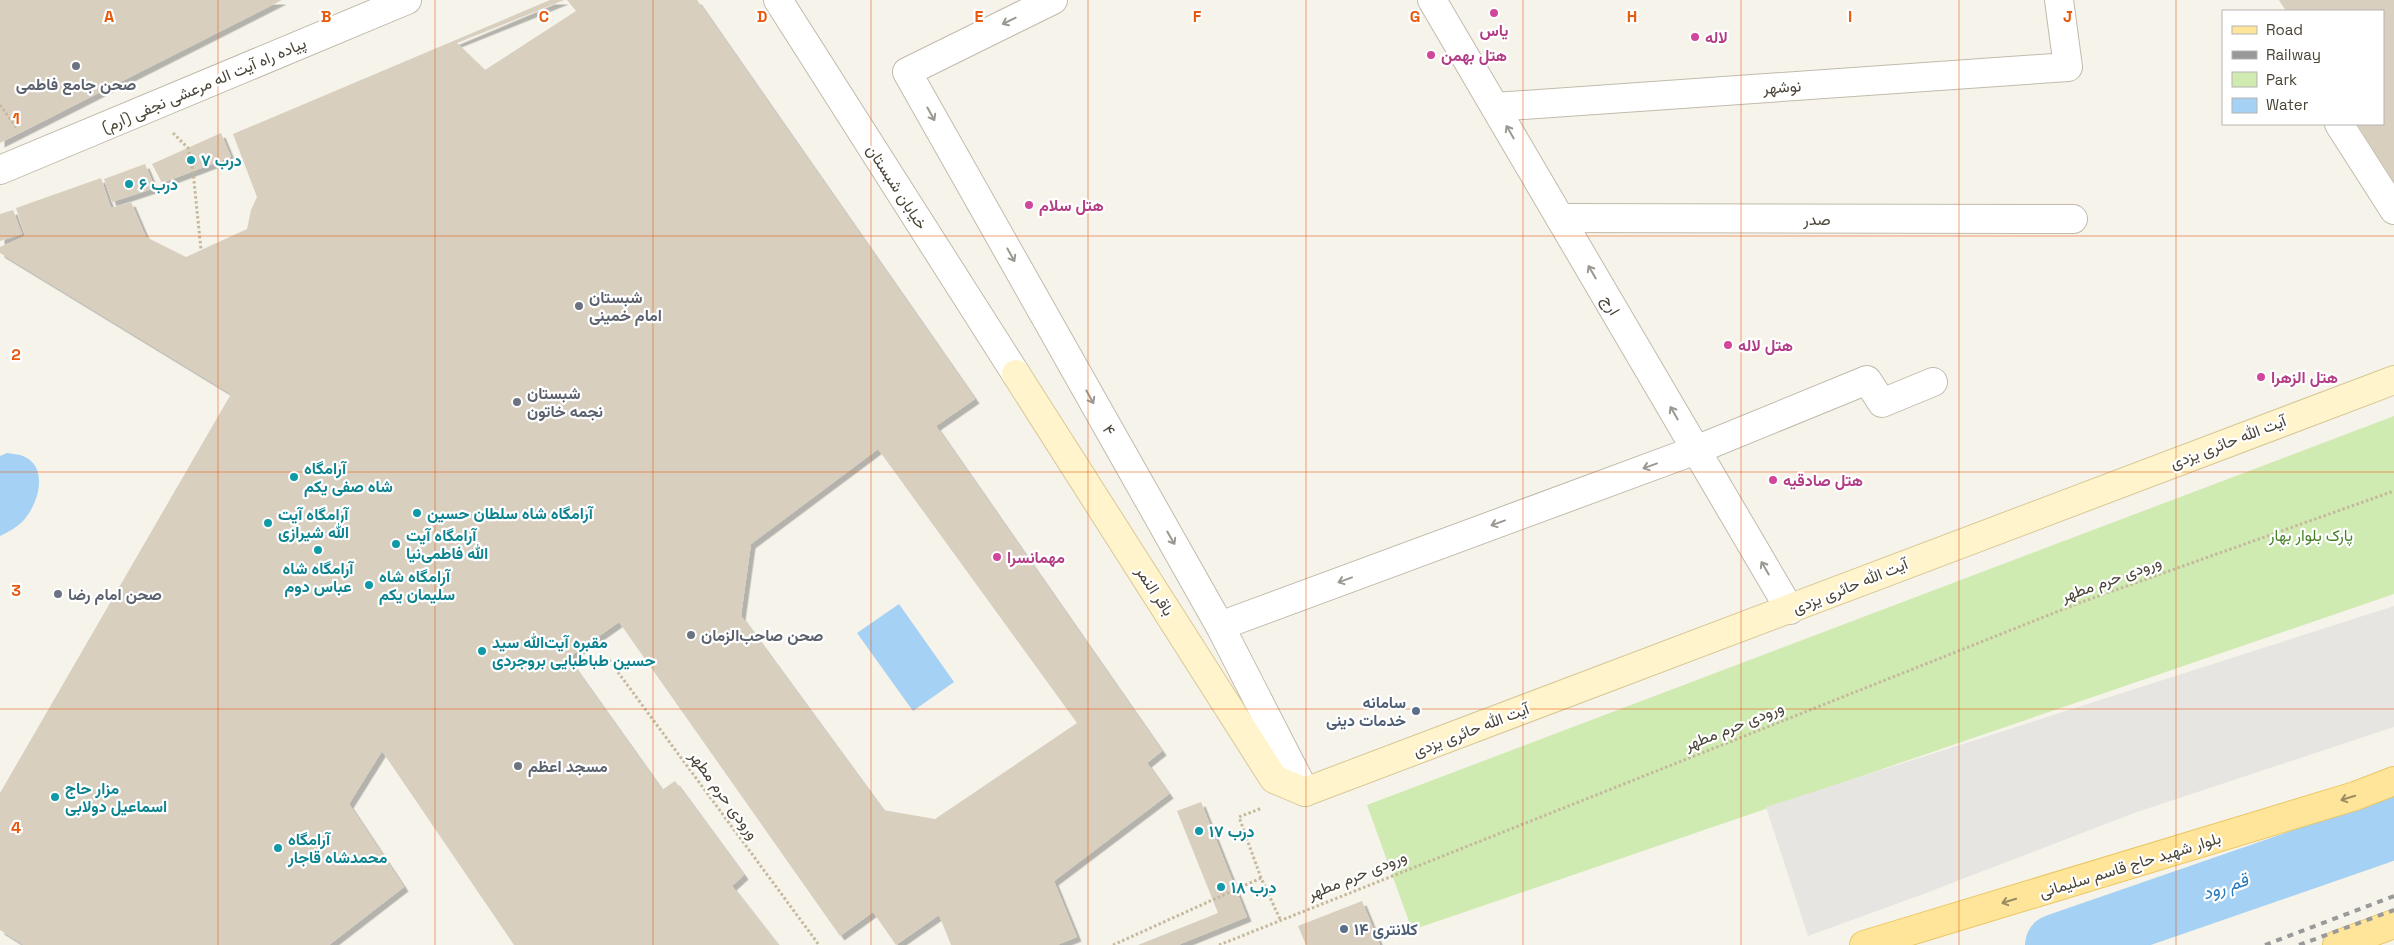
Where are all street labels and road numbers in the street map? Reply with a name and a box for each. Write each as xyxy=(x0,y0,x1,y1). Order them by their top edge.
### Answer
street label: پیاده راه آیت اله مرعشی نجفی (ارم) xyxy=(99,32,310,139)
street label: نوشهر xyxy=(1761,75,1802,99)
street label: خیابان شبستان xyxy=(862,140,932,234)
street label: صدر xyxy=(1802,209,1831,230)
street label: ارج xyxy=(1596,291,1625,319)
street label: آیت الله‌ حائری‌ یزدی xyxy=(2167,410,2290,474)
street label: ۴ xyxy=(1098,421,1120,439)
street label: ورودی حرم مطهر xyxy=(2057,551,2164,607)
street label: آیت الله‌ حائری‌ یزدی xyxy=(1789,553,1912,619)
street label: باقر النمر xyxy=(1131,561,1179,620)
street label: ورودی حرم مطهر xyxy=(1680,697,1787,756)
street label: آیت الله‌ حائری‌ یزدی xyxy=(1410,698,1533,762)
street label: ورودی حرم مطهر xyxy=(684,745,763,844)
street label: بلوار شهید حاج قاسم سلیمانی xyxy=(2036,827,2224,904)
street label: ورودی حرم مطهر xyxy=(1303,846,1410,905)

